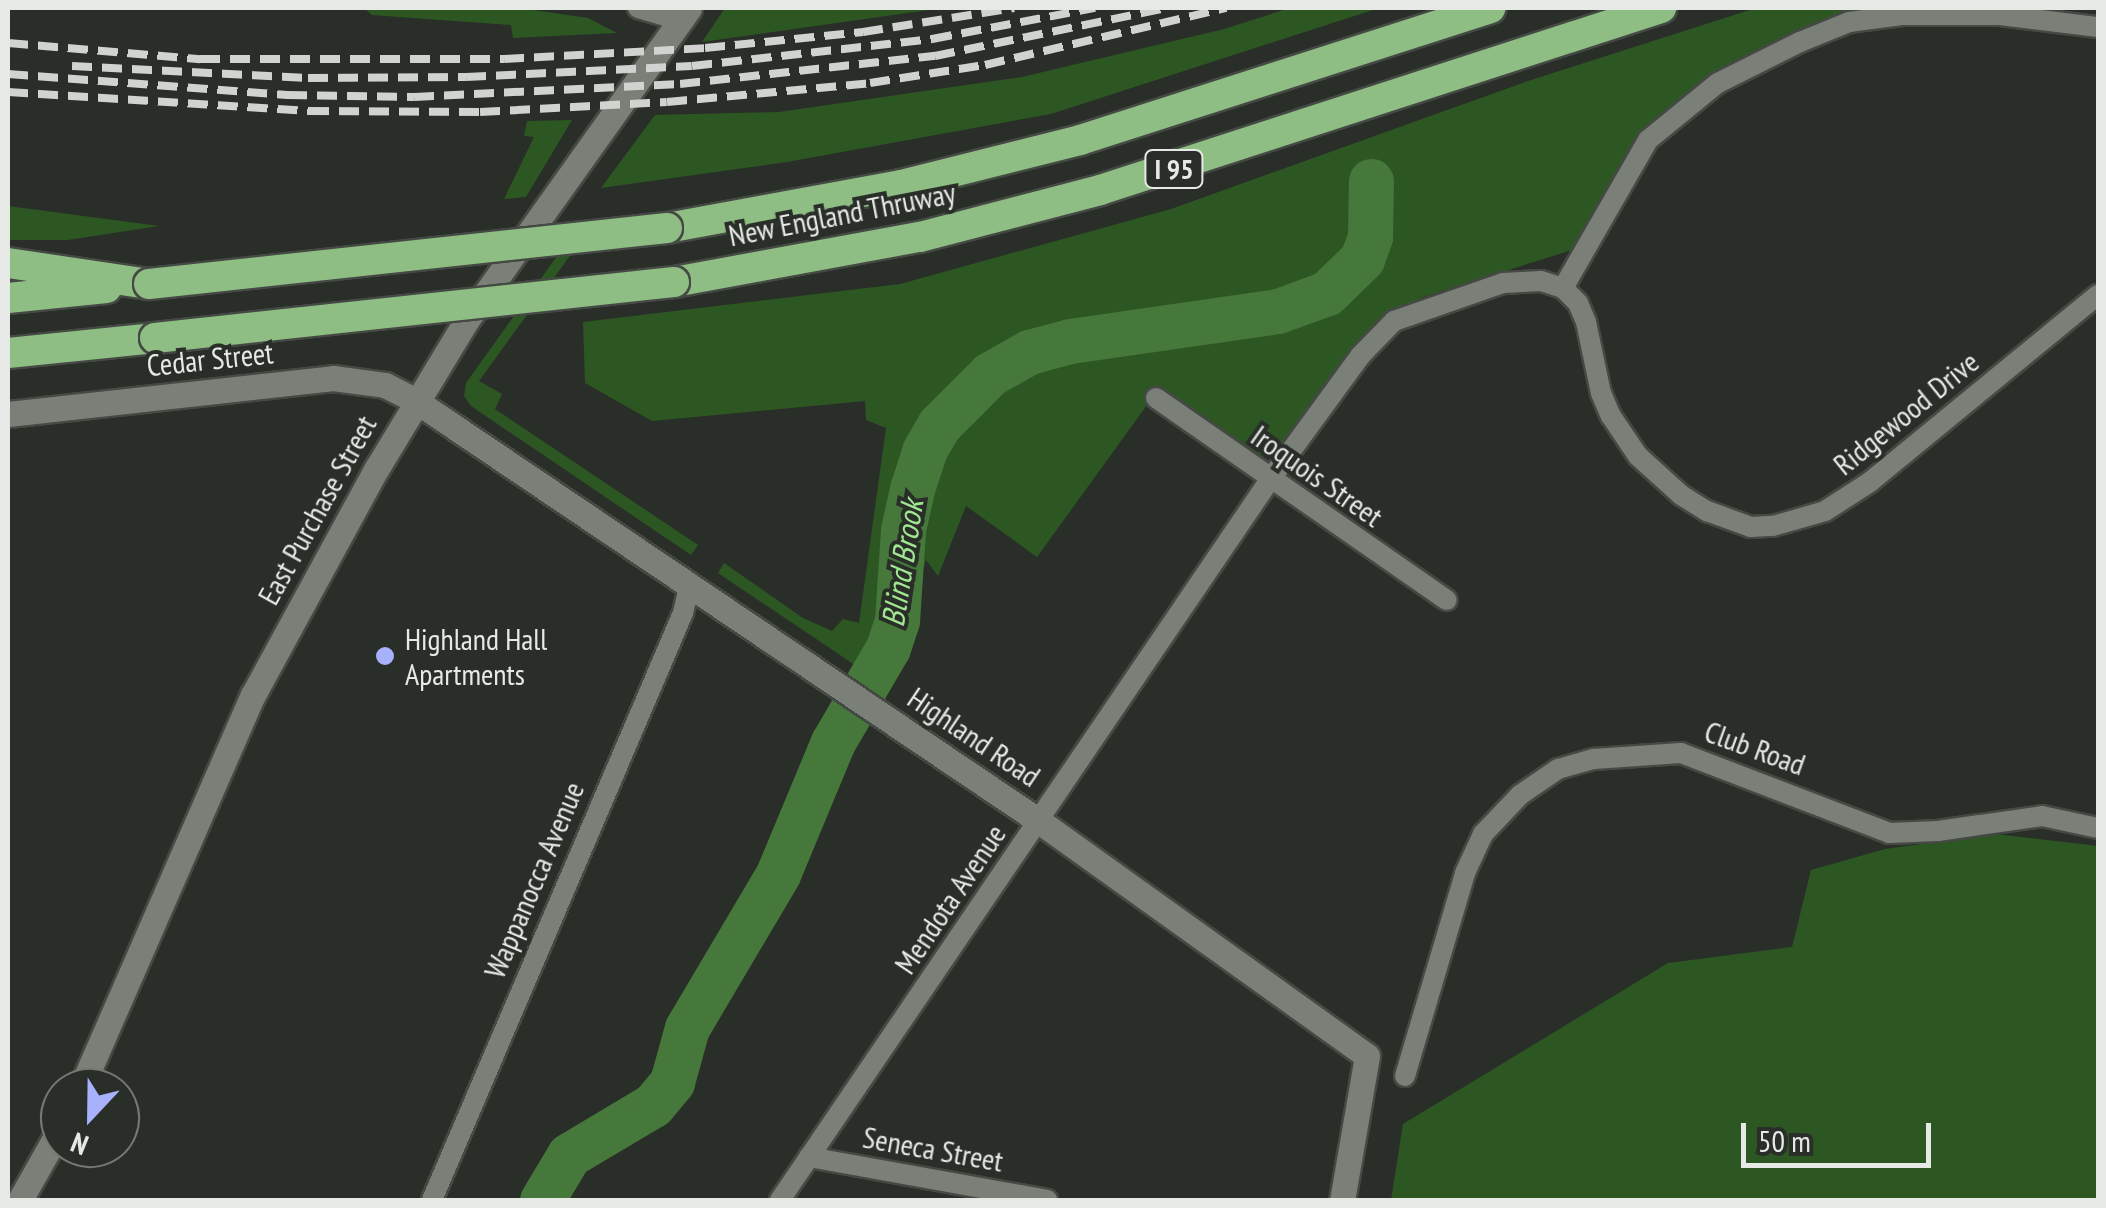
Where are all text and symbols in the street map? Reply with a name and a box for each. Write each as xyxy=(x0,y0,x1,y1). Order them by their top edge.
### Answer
road number: I 95 xyxy=(1144,146,1204,192)
street label: New England Thruway xyxy=(725,174,959,254)
street label: Cedar Street xyxy=(145,334,275,384)
street label: Ridgewood Drive xyxy=(1826,344,1986,482)
street label: East Purchase Street xyxy=(250,409,384,611)
street label: Iroquois Street xyxy=(1244,418,1390,534)
water label: Blind Brook xyxy=(873,497,931,629)
place label: Highland Hall Apartments xyxy=(405,621,547,692)
marker: Highland Hall Apartments xyxy=(374,645,396,667)
street label: Highland Road xyxy=(901,680,1047,794)
street label: Club Road xyxy=(1700,713,1810,783)
street label: Wappanocca Avenue xyxy=(476,776,592,984)
street label: Mendota Avenue xyxy=(887,817,1013,981)
north arrow xyxy=(40,1068,140,1168)
scale bar xyxy=(1746,1103,1936,1165)
street label: Seneca Street xyxy=(860,1119,1006,1179)
text: 50 m xyxy=(1758,1121,1811,1160)
text: N xyxy=(65,1124,93,1164)

